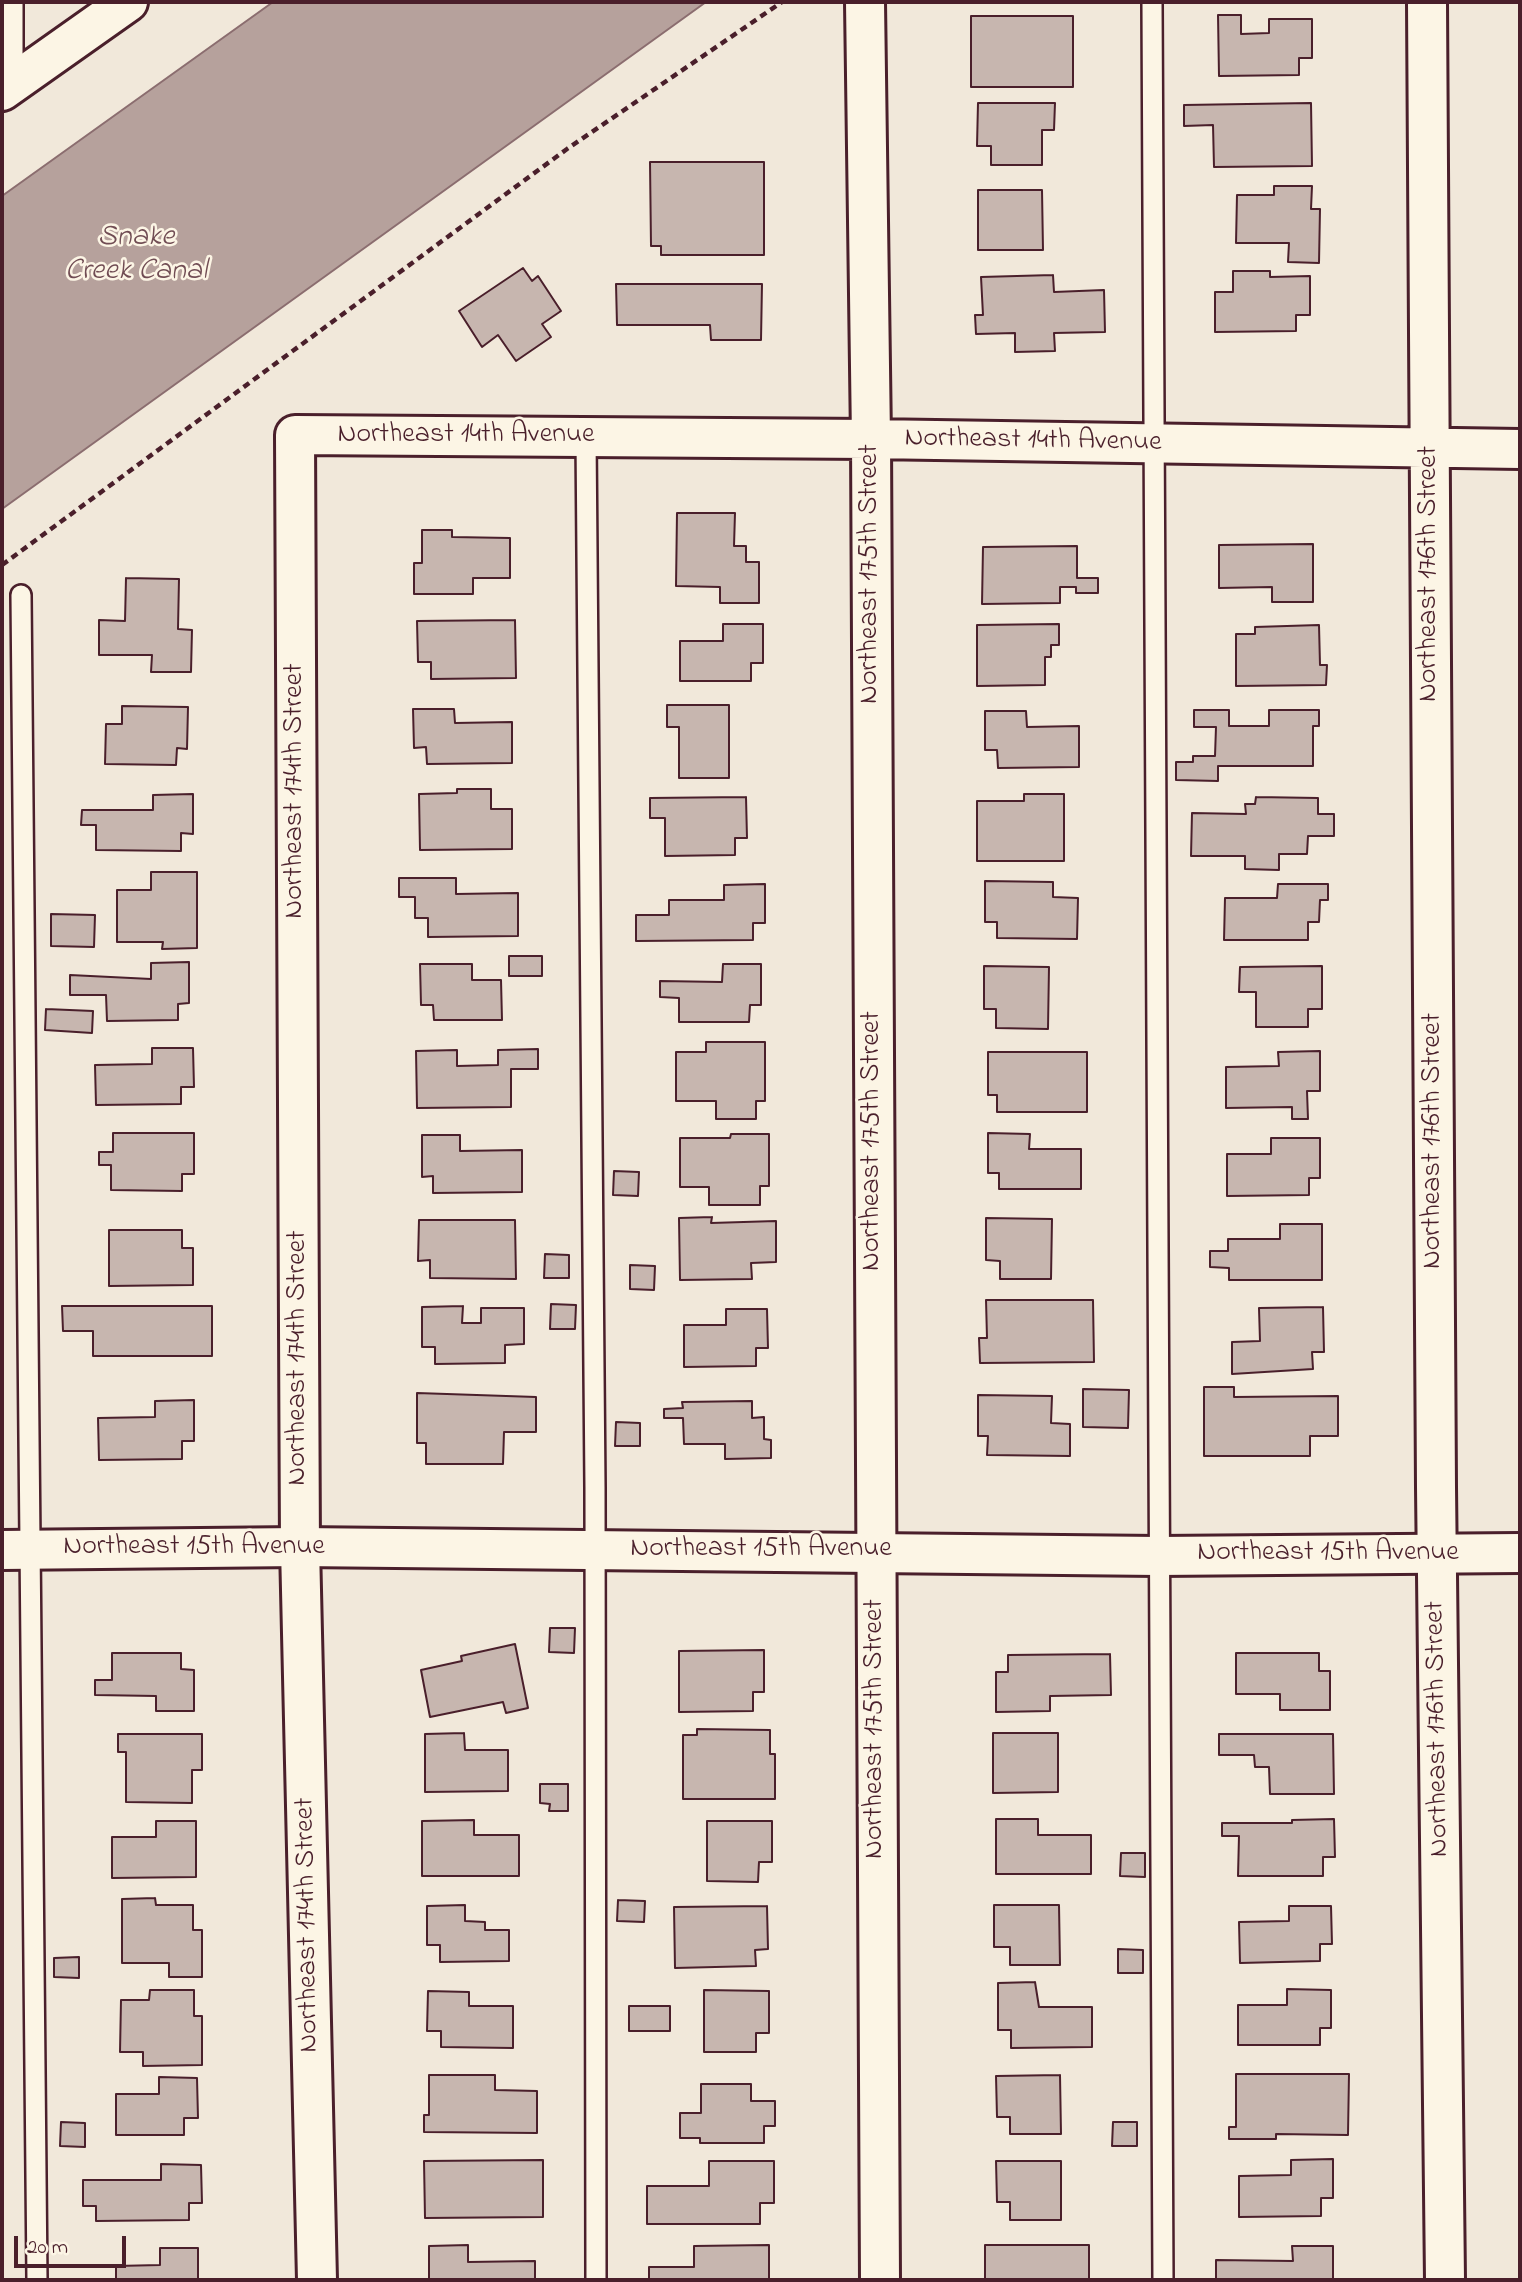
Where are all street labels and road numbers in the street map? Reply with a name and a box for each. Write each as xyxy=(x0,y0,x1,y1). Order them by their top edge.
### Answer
street label: Northeast 14th Avenue xyxy=(337,419,595,453)
street label: Northeast 14th Avenue xyxy=(904,423,1162,461)
street label: Northeast 175th Street xyxy=(854,444,888,704)
street label: Northeast 176th Street xyxy=(1413,446,1447,702)
street label: Northeast 174th Street xyxy=(279,663,313,919)
street label: Northeast 175th Street xyxy=(856,1011,890,1271)
street label: Northeast 176th Street xyxy=(1417,1013,1451,1269)
street label: Northeast 174th Street xyxy=(282,1230,316,1486)
street label: Northeast 15th Avenue xyxy=(63,1531,325,1565)
street label: Northeast 15th Avenue xyxy=(630,1533,892,1567)
street label: Northeast 15th Avenue xyxy=(1197,1537,1459,1571)
street label: Northeast 175th Street xyxy=(859,1599,893,1859)
street label: Northeast 176th Street xyxy=(1420,1601,1458,1857)
street label: Northeast 174th Street xyxy=(290,1797,328,2053)

